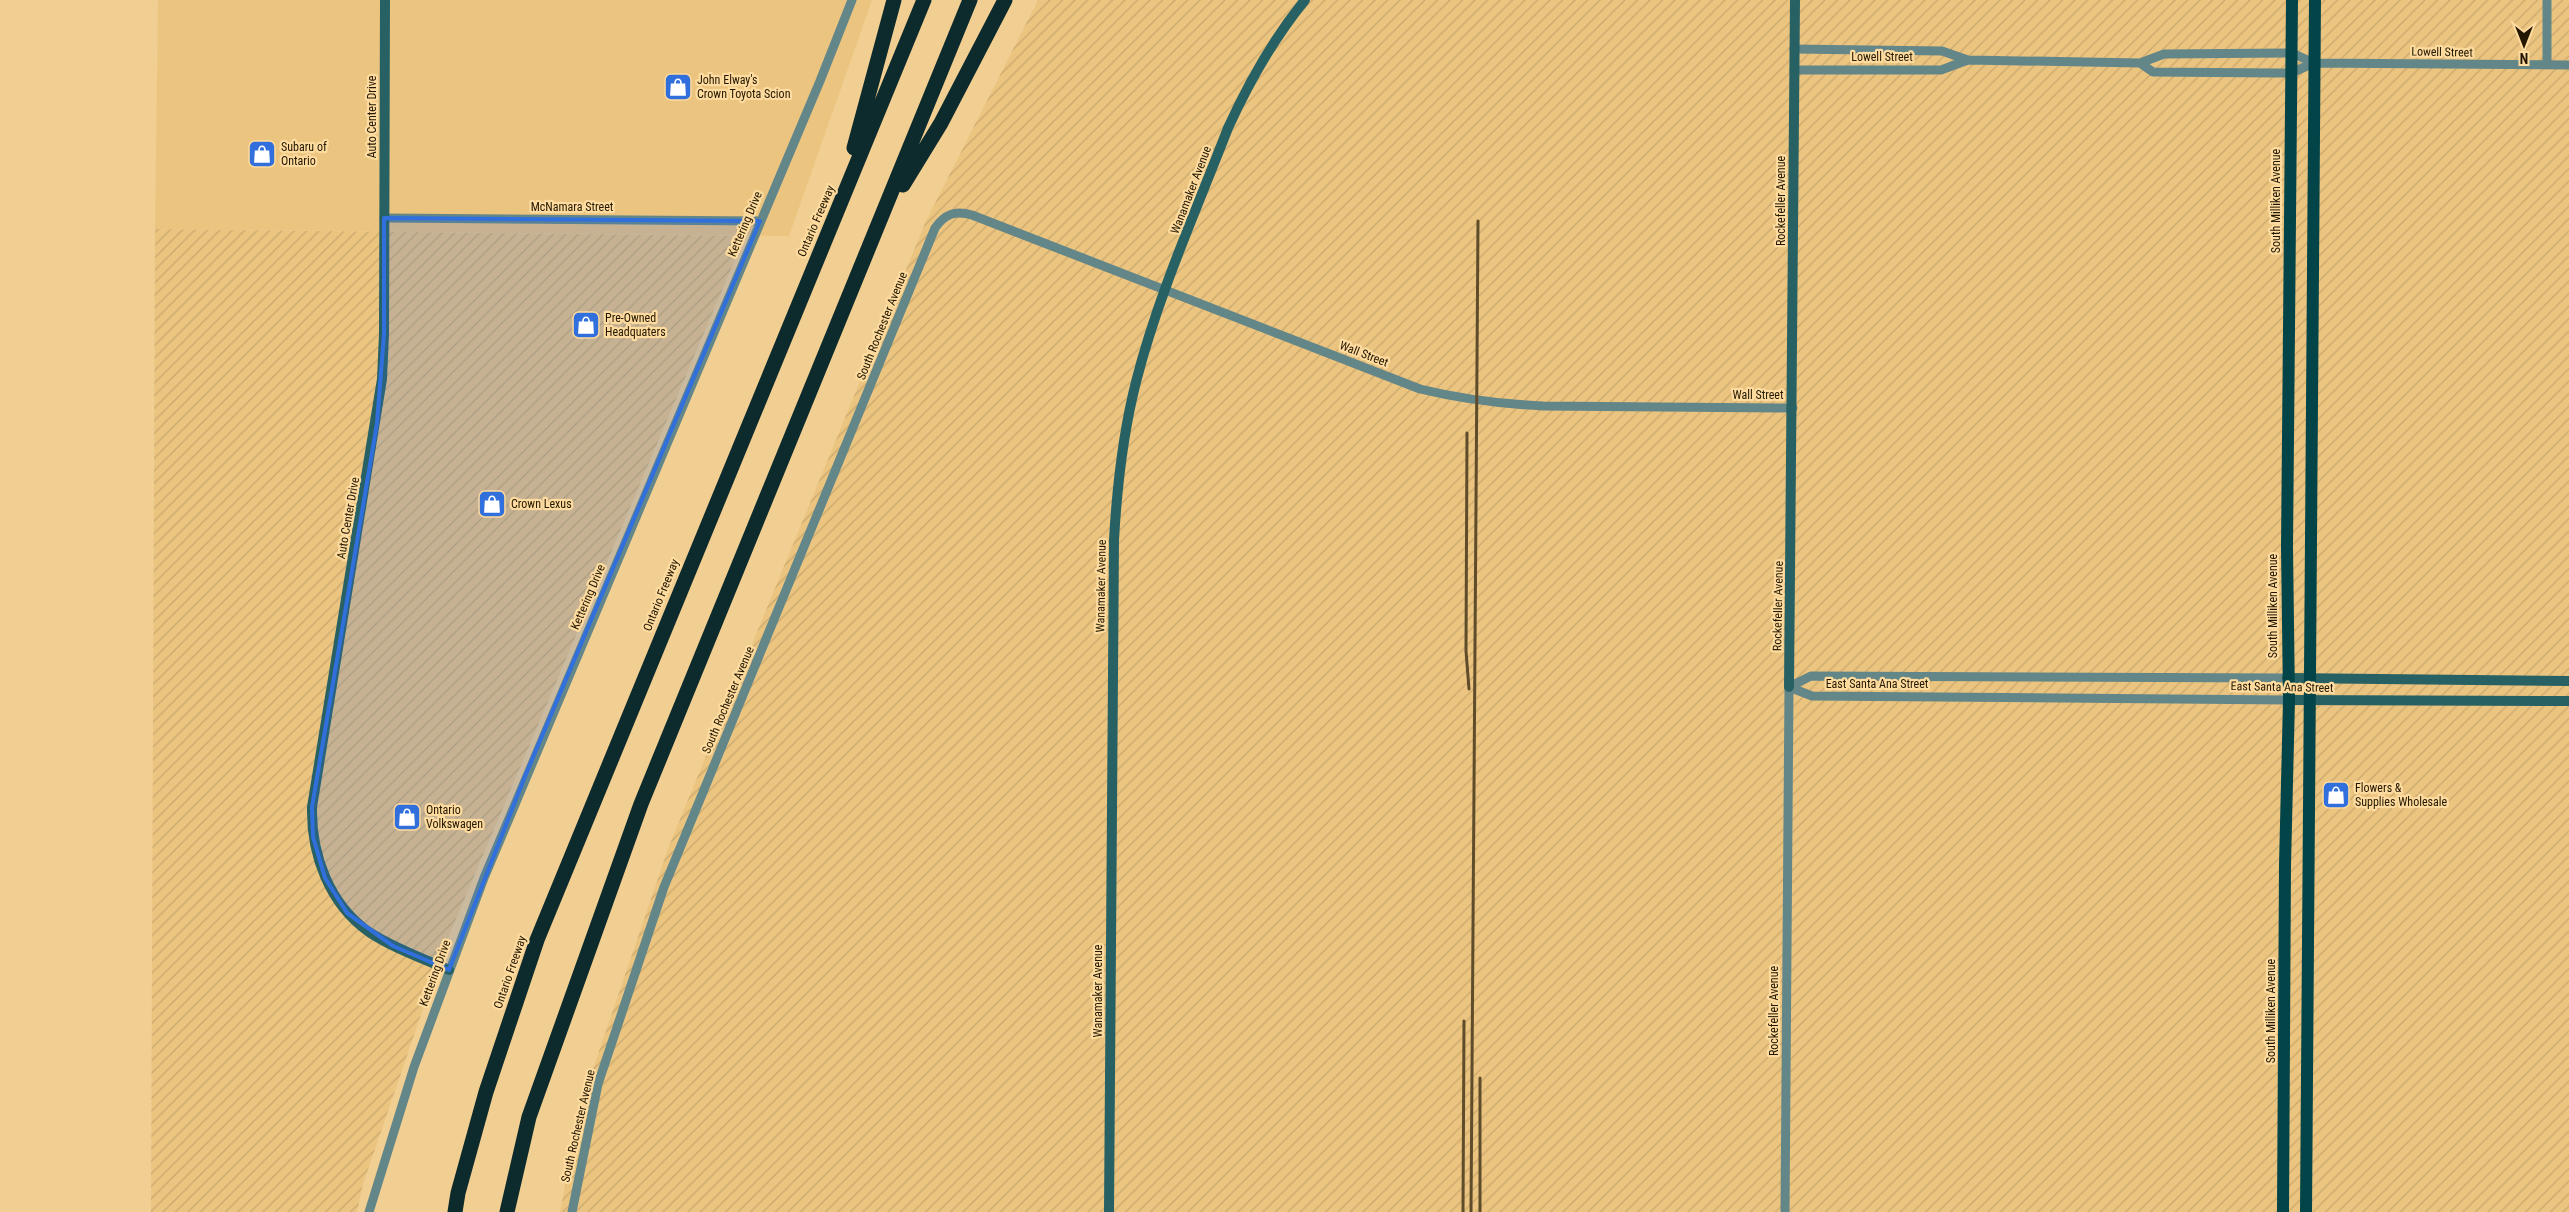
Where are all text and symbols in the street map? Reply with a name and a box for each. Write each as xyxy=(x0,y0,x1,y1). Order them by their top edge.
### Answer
north arrow xyxy=(2499,20,2549,70)
street label: Lowell Street xyxy=(2411,44,2473,60)
street label: Lowell Street xyxy=(1851,50,1913,64)
text: N xyxy=(2520,50,2528,66)
shop icon: John Elway's Crown Toyota Scion xyxy=(663,72,693,102)
place label: John Elway's Crown Toyota Scion xyxy=(697,73,791,101)
street label: Auto Center Drive xyxy=(365,75,379,158)
shop icon: Subaru of Ontario xyxy=(247,139,277,169)
place label: Subaru of Ontario xyxy=(281,140,327,168)
street label: Wanamaker Avenue xyxy=(1168,144,1214,236)
street label: South Milliken Avenue xyxy=(2269,149,2283,253)
street label: Rockefeller Avenue xyxy=(1774,156,1788,246)
street label: Ontario Freeway xyxy=(795,183,837,259)
street label: Kettering Drive xyxy=(725,189,765,259)
street label: McNamara Street xyxy=(531,200,614,214)
street label: South Rochester Avenue xyxy=(854,270,910,382)
shop icon: Pre-Owned Headquaters xyxy=(571,310,601,340)
place label: Pre-Owned Headquaters xyxy=(605,311,666,339)
street label: Wall Street xyxy=(1338,338,1391,370)
street label: Wall Street xyxy=(1732,388,1784,402)
street label: Auto Center Drive xyxy=(334,476,362,560)
shop icon: Crown Lexus xyxy=(477,489,507,519)
place label: Crown Lexus xyxy=(511,497,572,511)
street label: Wanamaker Avenue xyxy=(1093,539,1109,633)
street label: South Milliken Avenue xyxy=(2266,554,2280,658)
street label: Ontario Freeway xyxy=(640,557,682,633)
street label: Rockefeller Avenue xyxy=(1770,560,1786,651)
street label: Kettering Drive xyxy=(568,562,608,632)
street label: South Rochester Avenue xyxy=(699,644,757,756)
street label: East Santa Ana Street xyxy=(1826,677,1929,691)
street label: East Santa Ana Street xyxy=(2231,679,2334,695)
shop icon: Flowers & Supplies Wholesale xyxy=(2321,780,2351,810)
place label: Flowers & Supplies Wholesale xyxy=(2355,781,2448,809)
shop icon: Ontario Volkswagen xyxy=(392,802,422,832)
place label: Ontario Volkswagen xyxy=(426,803,483,831)
street label: Ontario Freeway xyxy=(491,934,529,1010)
street label: Kettering Drive xyxy=(417,938,454,1008)
street label: Wanamaker Avenue xyxy=(1091,944,1105,1037)
street label: South Milliken Avenue xyxy=(2264,959,2278,1063)
street label: Rockefeller Avenue xyxy=(1767,966,1781,1056)
street label: South Rochester Avenue xyxy=(558,1068,598,1184)

